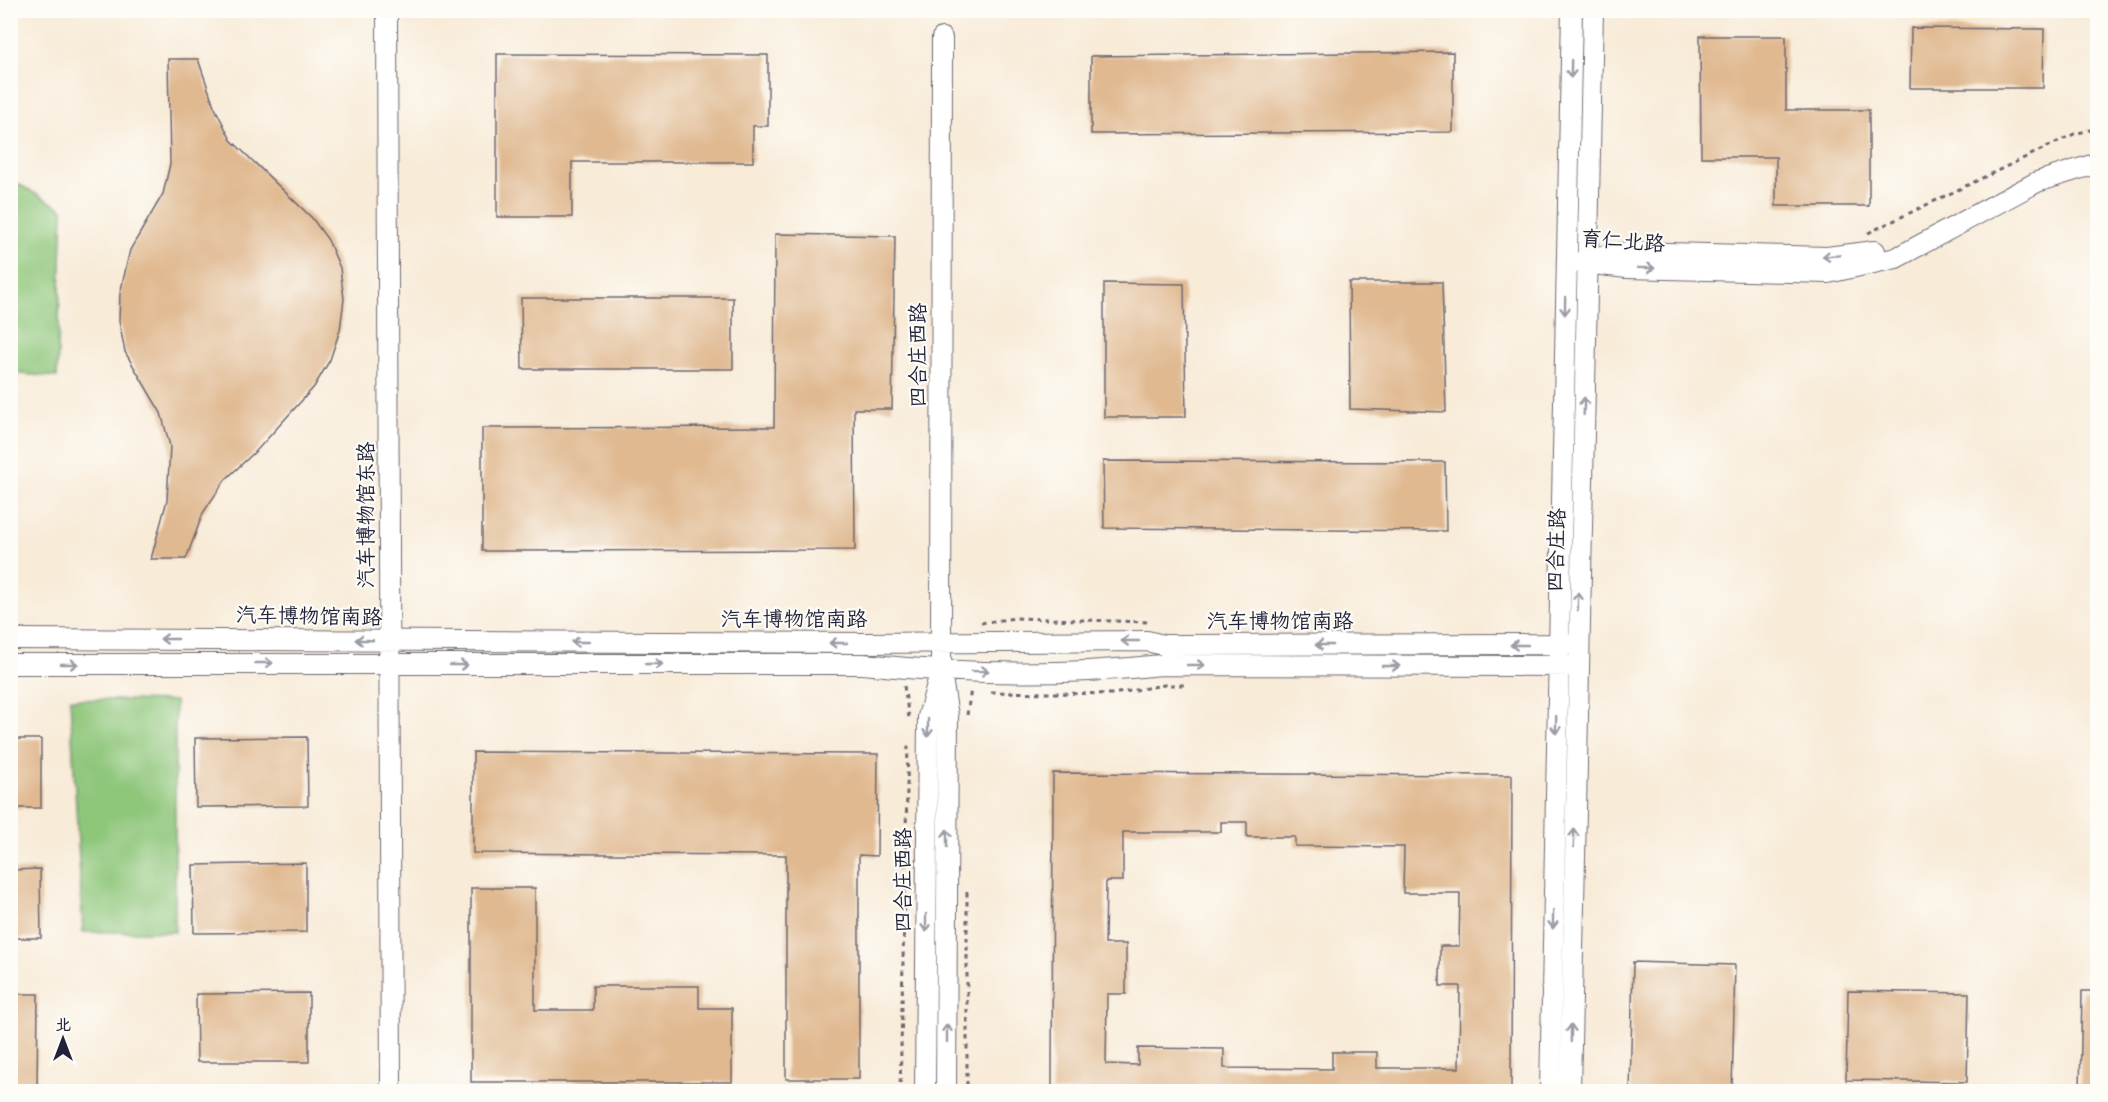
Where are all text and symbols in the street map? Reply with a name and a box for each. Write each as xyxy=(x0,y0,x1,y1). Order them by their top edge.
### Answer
one-way arrow xyxy=(1565,58,1577,78)
street label: 育仁北路 xyxy=(1580,226,1666,262)
one-way arrow xyxy=(1821,251,1841,262)
one-way arrow xyxy=(1635,262,1655,274)
one-way arrow xyxy=(1560,295,1571,315)
street label: 四合庄西路 xyxy=(906,303,936,408)
one-way arrow xyxy=(1578,397,1590,417)
street label: 汽车博物馆东路 xyxy=(354,442,384,589)
street label: 四合庄路 xyxy=(1543,508,1575,593)
one-way arrow xyxy=(1573,592,1584,612)
street label: 汽车博物馆南路 xyxy=(235,603,383,635)
street label: 汽车博物馆南路 xyxy=(721,607,868,637)
street label: 汽车博物馆南路 xyxy=(1207,609,1354,639)
one-way arrow xyxy=(159,633,179,645)
one-way arrow xyxy=(354,634,374,646)
one-way arrow xyxy=(1120,635,1140,647)
one-way arrow xyxy=(570,636,590,648)
one-way arrow xyxy=(828,637,848,649)
one-way arrow xyxy=(1314,639,1334,651)
one-way arrow xyxy=(1509,639,1529,651)
one-way arrow xyxy=(253,657,273,669)
one-way arrow xyxy=(58,658,78,670)
one-way arrow xyxy=(643,658,663,670)
one-way arrow xyxy=(448,659,468,671)
one-way arrow xyxy=(1185,659,1205,671)
one-way arrow xyxy=(1380,660,1400,672)
one-way arrow xyxy=(969,665,989,676)
one-way arrow xyxy=(1551,714,1562,734)
one-way arrow xyxy=(922,718,933,738)
street label: 四合庄西路 xyxy=(891,828,921,933)
one-way arrow xyxy=(941,829,953,849)
one-way arrow xyxy=(1568,829,1580,849)
one-way arrow xyxy=(1547,909,1559,929)
one-way arrow xyxy=(920,913,932,933)
north arrow xyxy=(33,1009,93,1069)
text: 北 xyxy=(55,1015,71,1038)
one-way arrow xyxy=(941,1024,953,1044)
one-way arrow xyxy=(1565,1024,1577,1044)

